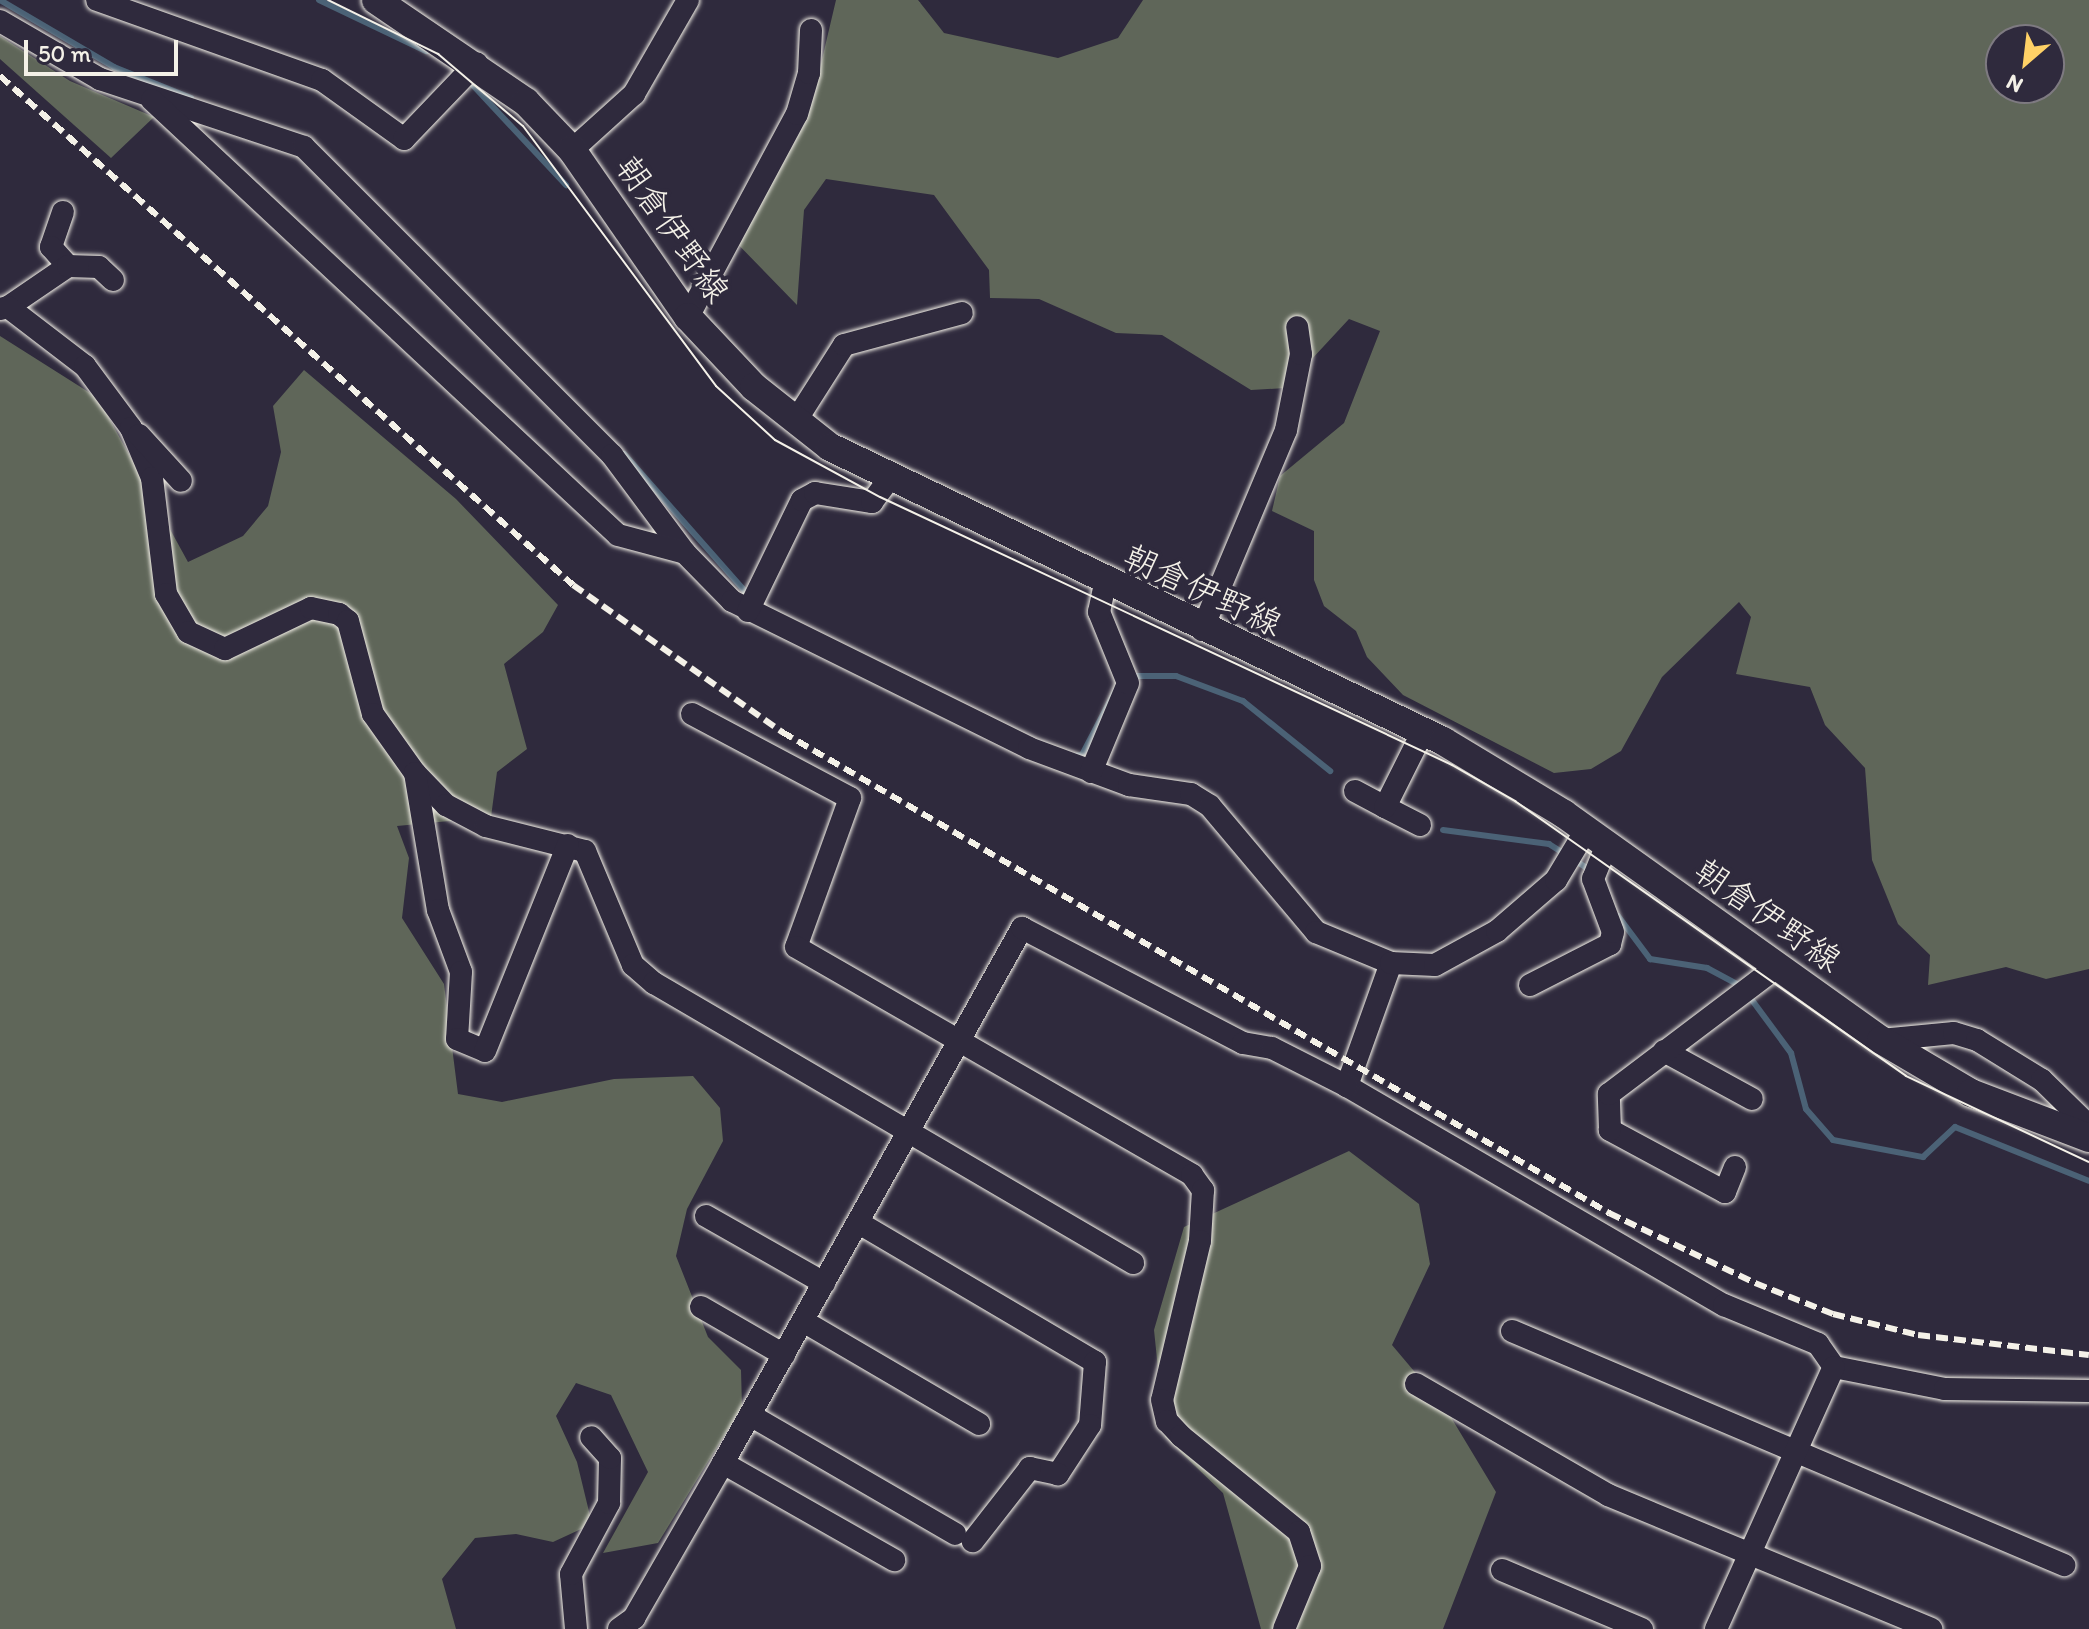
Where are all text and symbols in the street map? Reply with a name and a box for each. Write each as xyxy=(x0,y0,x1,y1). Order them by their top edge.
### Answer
scale bar xyxy=(28,24,182,74)
north arrow xyxy=(1985,24,2065,104)
text: 50 m xyxy=(38,39,91,68)
text: N xyxy=(2002,68,2027,99)
street label: 朝倉伊野線 xyxy=(608,148,738,310)
street label: 朝倉伊野線 xyxy=(1117,536,1289,644)
street label: 朝倉伊野線 xyxy=(1687,850,1849,980)

